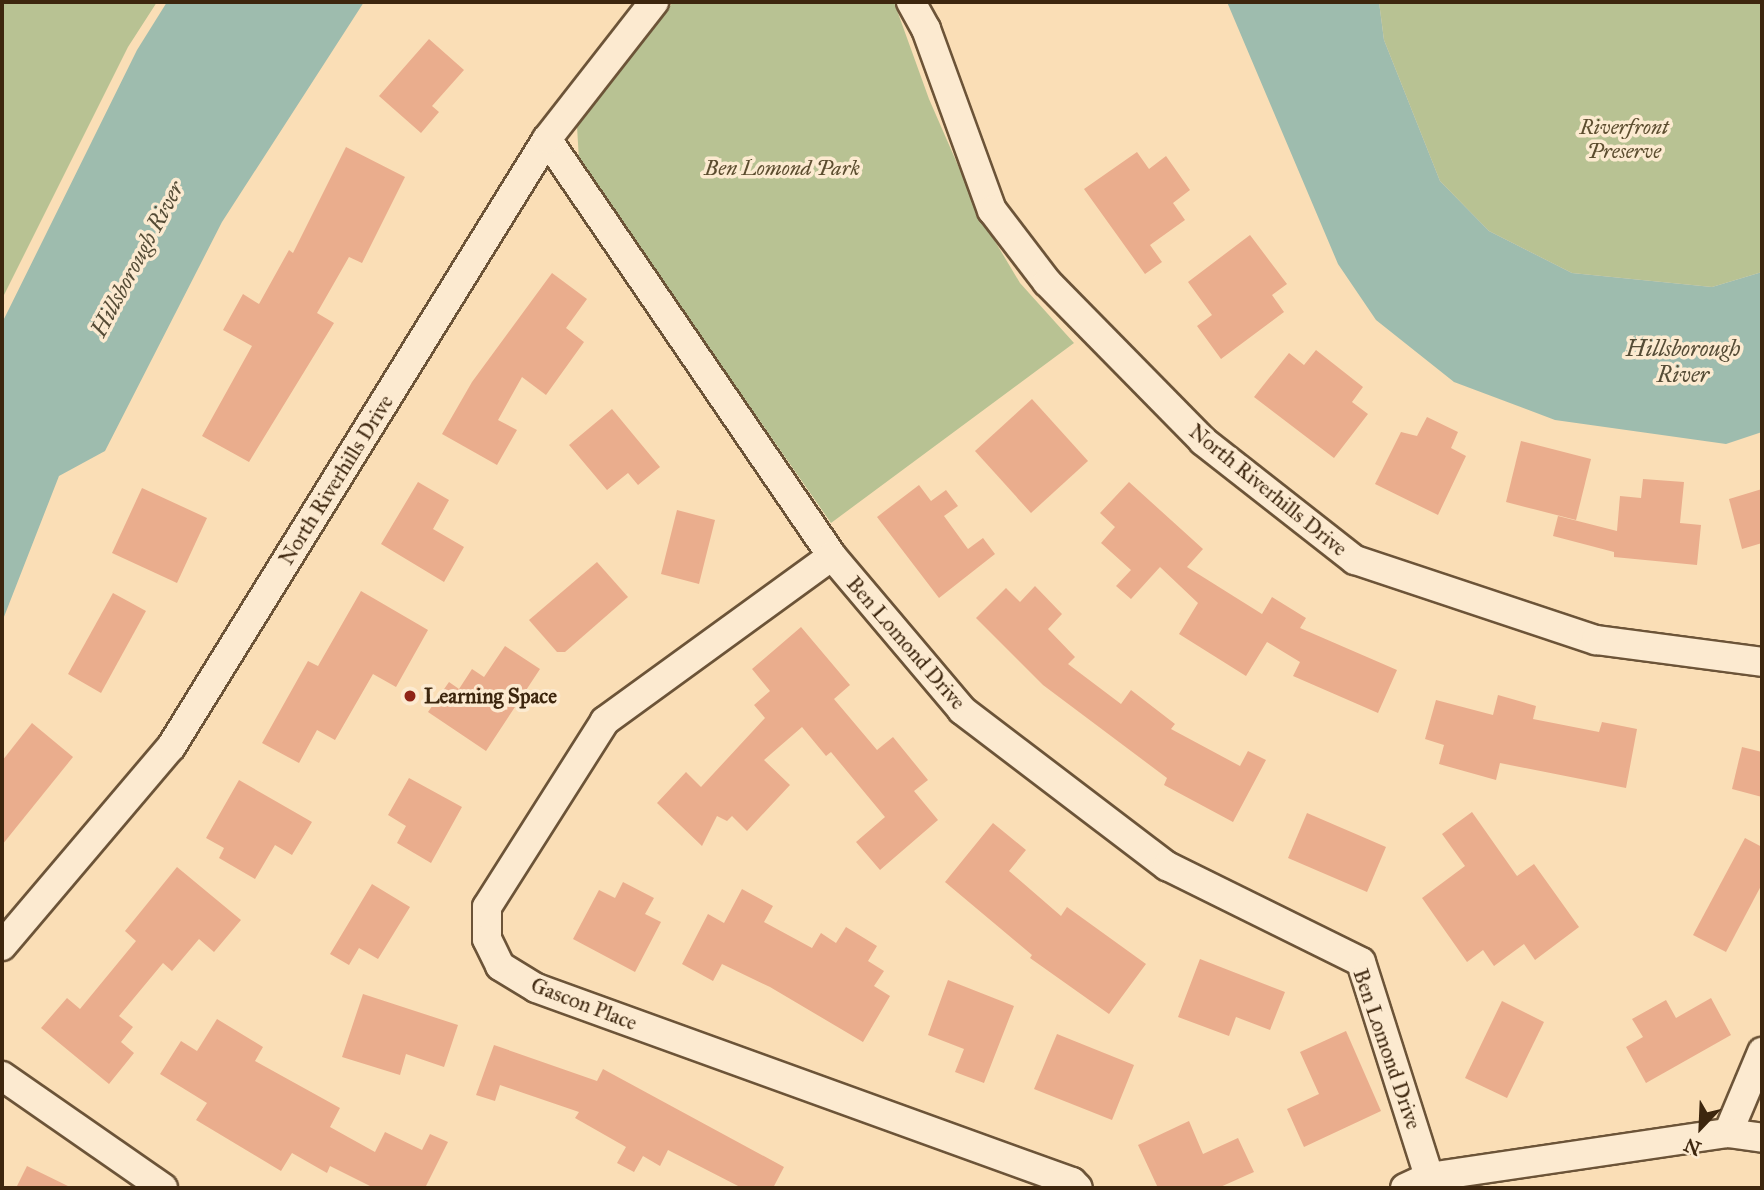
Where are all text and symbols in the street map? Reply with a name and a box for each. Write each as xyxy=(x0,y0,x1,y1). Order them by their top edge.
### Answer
park label: Riverfront Preserve xyxy=(1580,114,1668,164)
park label: Ben Lomond Park xyxy=(704,155,860,181)
water label: Hillsborough River xyxy=(84,177,190,341)
water label: Hillsborough River xyxy=(1626,334,1740,388)
street label: North Riverhills Drive xyxy=(273,390,399,570)
street label: North Riverhills Drive xyxy=(1184,419,1352,561)
street label: Ben Lomond Drive xyxy=(841,571,971,715)
place label: Learning Space xyxy=(424,683,557,709)
marker: Learning Space xyxy=(402,688,418,704)
street label: Ben Lomond Drive xyxy=(1348,965,1426,1133)
street label: Gascon Place xyxy=(527,972,641,1036)
north arrow xyxy=(1666,1092,1736,1162)
text: N xyxy=(1681,1133,1705,1161)

